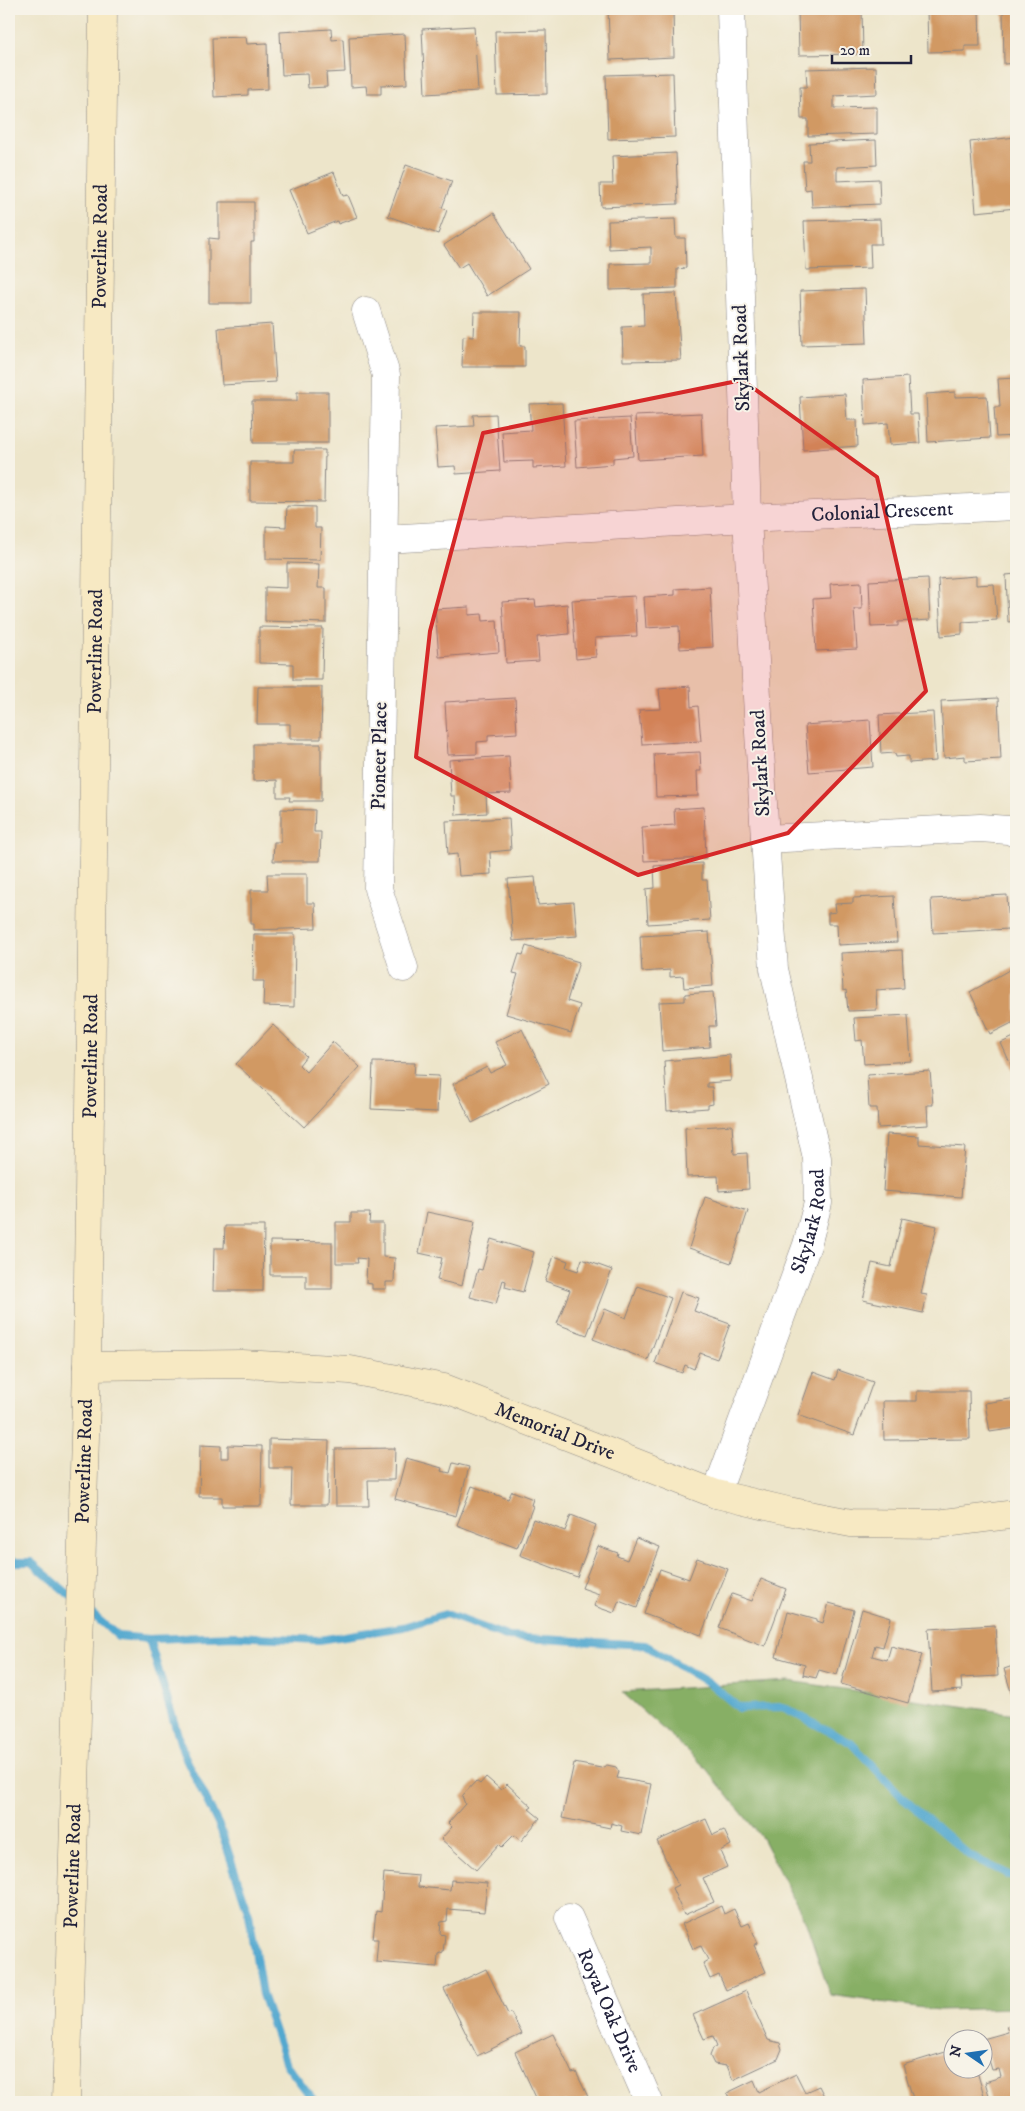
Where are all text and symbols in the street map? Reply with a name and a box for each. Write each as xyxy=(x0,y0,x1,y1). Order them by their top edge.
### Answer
scale bar xyxy=(832,32,911,64)
text: 20 m xyxy=(840,41,870,60)
street label: Powerline Road xyxy=(87,184,113,309)
street label: Skylark Road xyxy=(728,304,756,412)
street label: Colonial Crescent xyxy=(811,496,954,528)
street label: Powerline Road xyxy=(82,589,109,714)
street label: Pioneer Place xyxy=(367,702,393,810)
street label: Skylark Road xyxy=(746,709,776,817)
street label: Powerline Road xyxy=(77,994,104,1119)
street label: Skylark Road xyxy=(785,1169,832,1277)
street label: Memorial Drive xyxy=(491,1397,619,1466)
street label: Powerline Road xyxy=(70,1398,99,1524)
street label: Powerline Road xyxy=(58,1803,87,1929)
street label: Royal Oak Drive xyxy=(571,1945,647,2076)
north arrow xyxy=(942,2028,992,2078)
text: N xyxy=(946,2043,966,2059)

